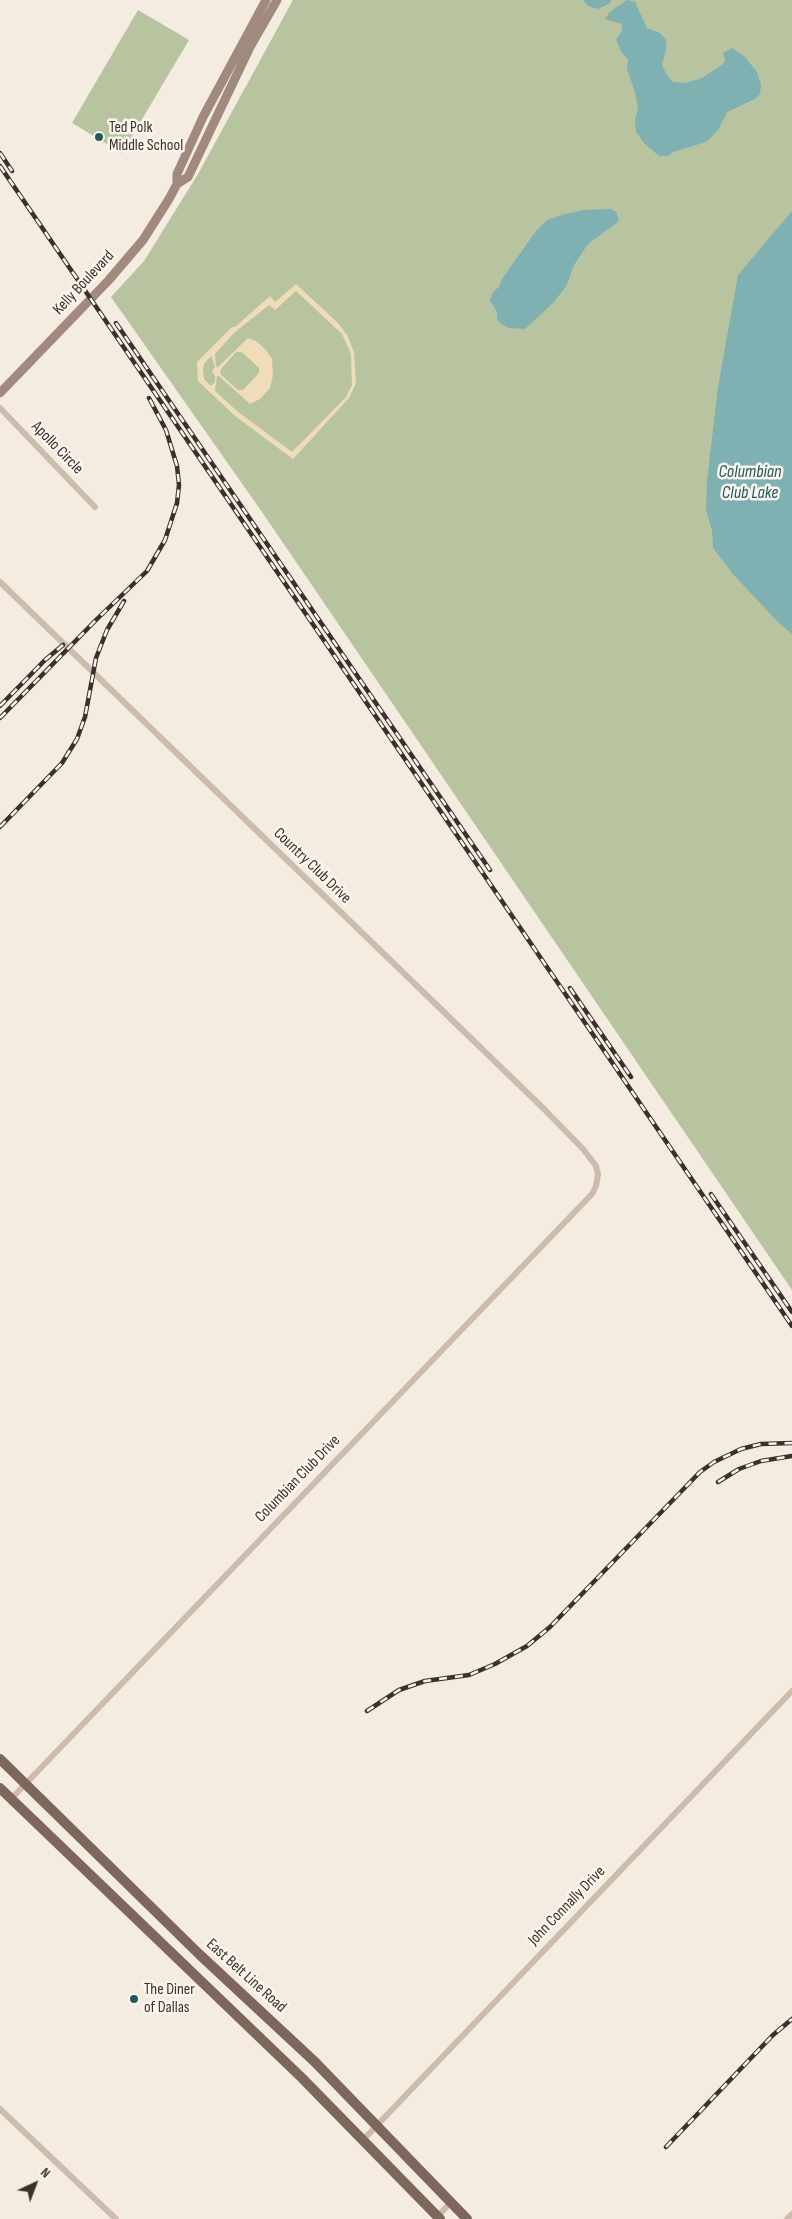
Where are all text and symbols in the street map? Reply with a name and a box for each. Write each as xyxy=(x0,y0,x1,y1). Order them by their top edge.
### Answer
place label: Ted Polk Middle School xyxy=(109,118,183,156)
marker: Ted Polk Middle School xyxy=(93,131,105,143)
street label: Kelly Boulevard xyxy=(49,247,119,319)
street label: Apollo Circle xyxy=(27,417,87,479)
water label: Columbian Club Lake xyxy=(718,461,782,504)
street label: Country Club Drive xyxy=(269,824,355,908)
street label: Columbian Club Drive xyxy=(252,1431,344,1527)
street label: John Connally Drive xyxy=(524,1862,610,1950)
street label: East Belt Line Road xyxy=(202,1935,290,2017)
place label: The Diner of Dallas xyxy=(144,1980,195,2018)
marker: The Diner of Dallas xyxy=(128,1993,140,2005)
north arrow xyxy=(10,2159,60,2209)
text: N xyxy=(37,2164,54,2181)

